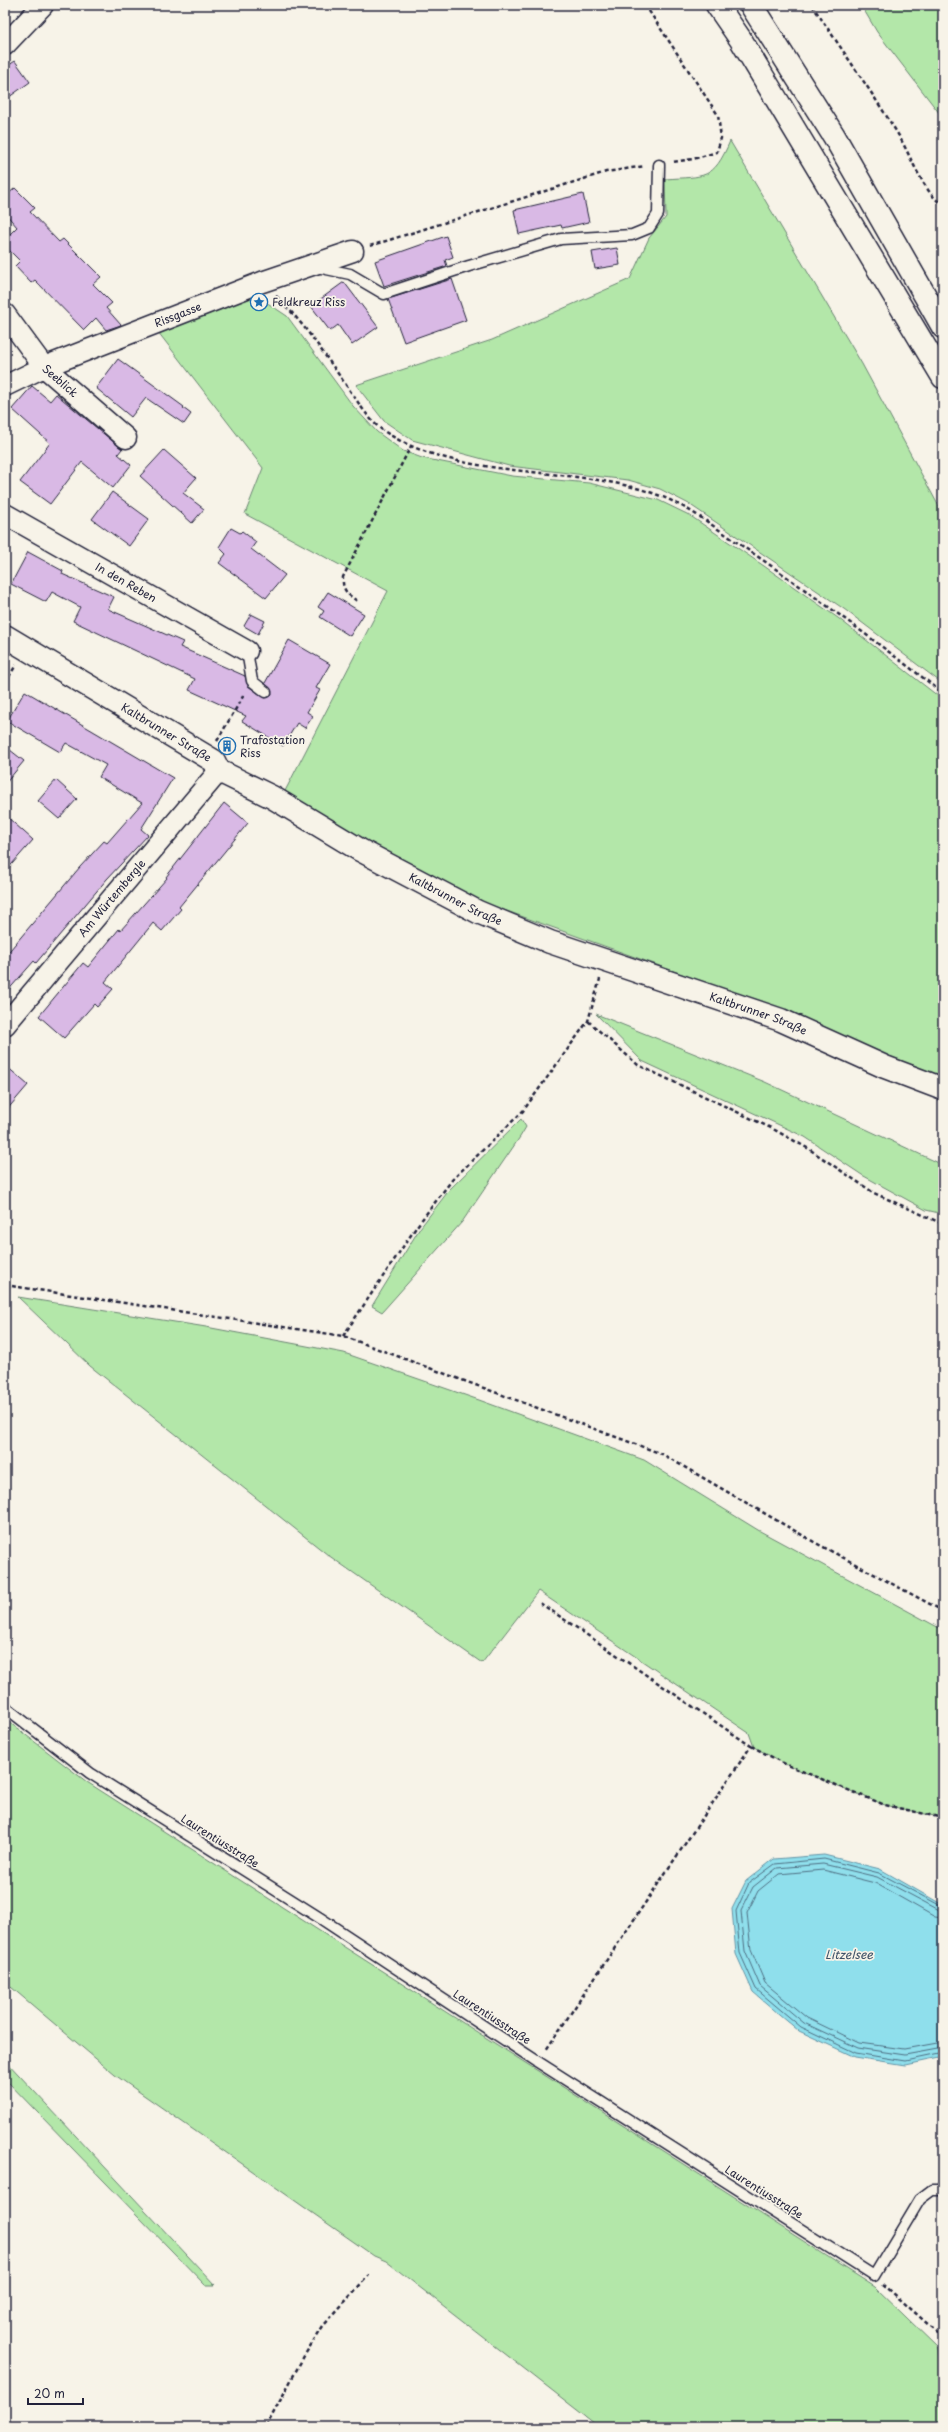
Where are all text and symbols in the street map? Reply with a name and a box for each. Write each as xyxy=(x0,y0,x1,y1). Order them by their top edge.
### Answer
place icon: Feldkreuz Riss xyxy=(249,292,269,312)
place label: Feldkreuz Riss xyxy=(272,293,345,310)
street label: Rissgasse xyxy=(152,297,204,331)
street label: Seeblick xyxy=(39,360,82,401)
street label: In den Reben xyxy=(92,558,160,606)
street label: Kaltbrunner Straße xyxy=(118,698,215,766)
place label: Trafostation Riss xyxy=(240,731,305,761)
building icon: Trafostation Riss xyxy=(217,736,237,756)
street label: Am Würtembergle xyxy=(74,855,149,940)
street label: Kaltbrunner Straße xyxy=(406,868,505,929)
street label: Kaltbrunner Straße xyxy=(708,988,810,1039)
street label: Laurentiusstraße xyxy=(178,1810,263,1872)
water label: Litzelsee xyxy=(825,1945,873,1963)
street label: Laurentiusstraße xyxy=(450,1985,535,2048)
street label: Laurentiusstraße xyxy=(722,2161,807,2223)
scale bar xyxy=(28,2380,83,2406)
text: 20 m xyxy=(34,2384,65,2402)

